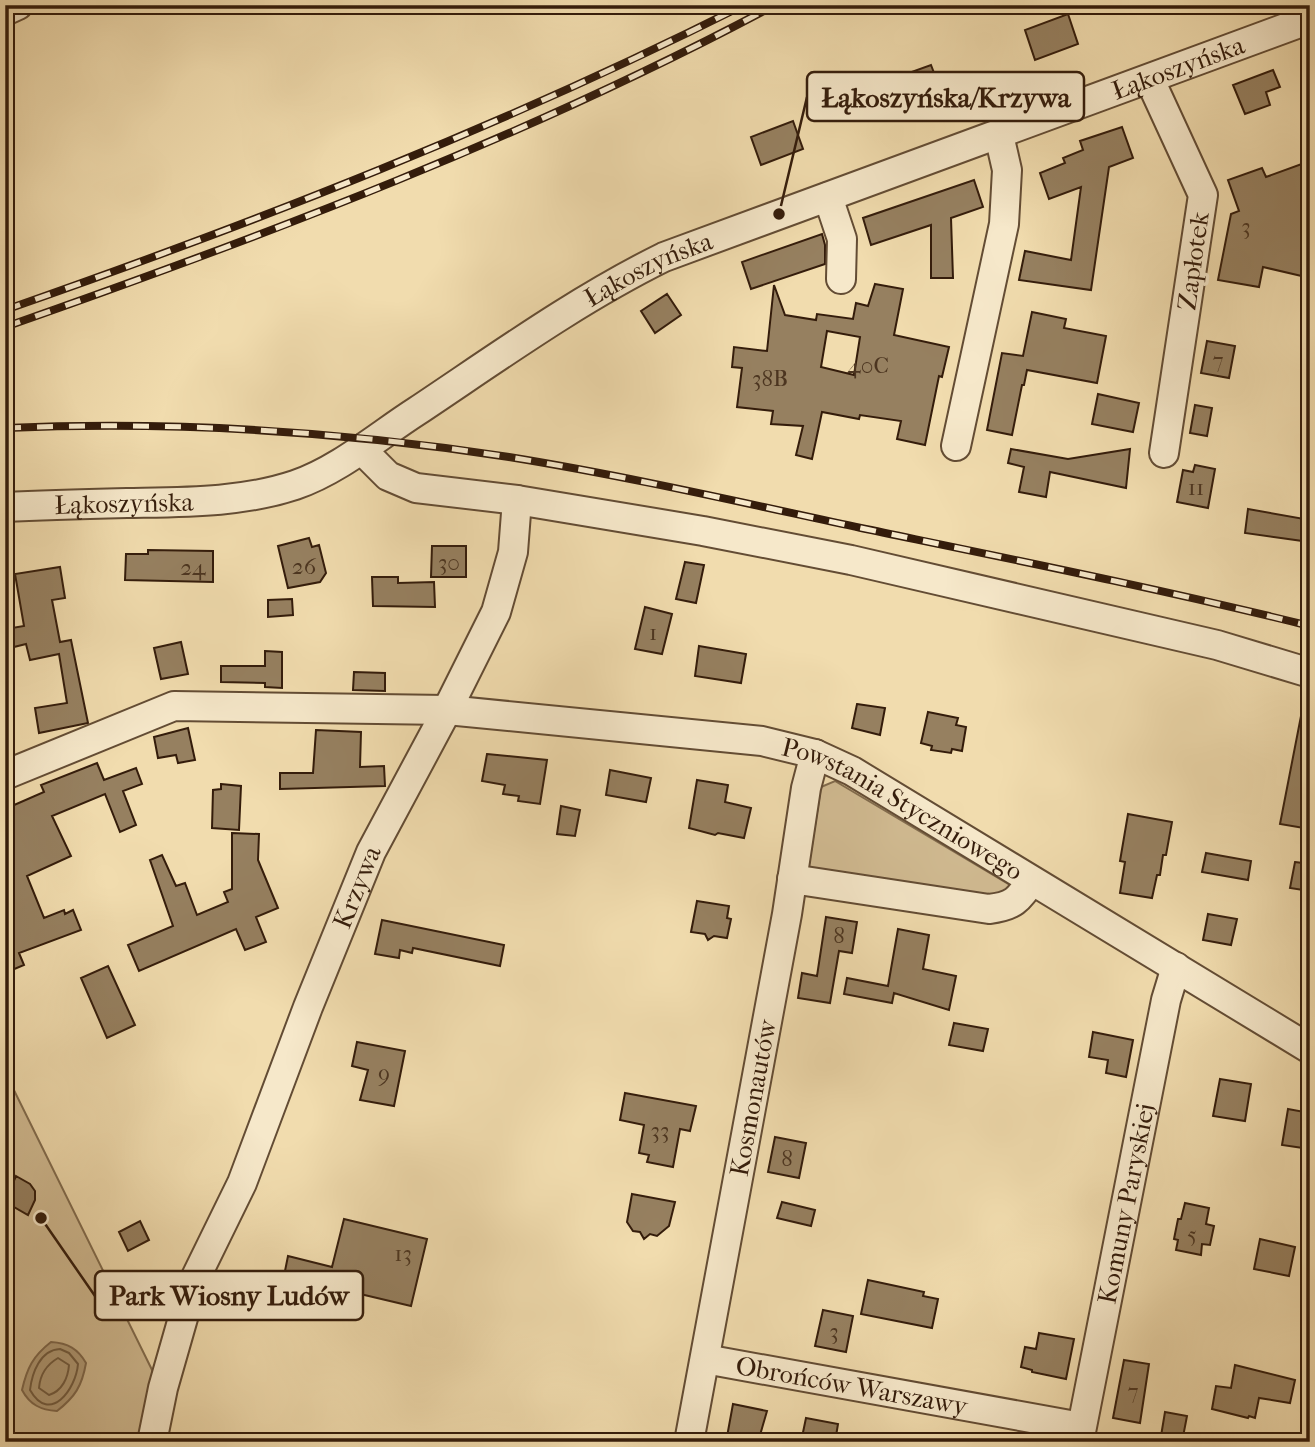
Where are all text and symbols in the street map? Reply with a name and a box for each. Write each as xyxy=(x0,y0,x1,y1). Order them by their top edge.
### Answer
street label: Łąkoszyńska xyxy=(1108,29,1250,107)
callout: Łąkoszyńska/Krzywa xyxy=(807,72,1084,121)
text: Łąkoszyńska/Krzywa xyxy=(821,81,1072,115)
street label: Zapłotek xyxy=(1171,209,1216,312)
house number: 3 xyxy=(1241,213,1251,240)
street label: Łąkoszyńska xyxy=(579,225,718,313)
house number: 7 xyxy=(1212,347,1224,374)
house number: 40C xyxy=(847,352,889,379)
house number: 38B xyxy=(752,365,788,392)
house number: 11 xyxy=(1188,474,1204,501)
street label: Łąkoszyńska xyxy=(54,486,195,521)
house number: 30 xyxy=(438,549,460,576)
house number: 26 xyxy=(292,553,317,580)
house number: 24 xyxy=(180,554,207,581)
house number: 1 xyxy=(649,619,657,646)
street label: Powstania Styczniowego xyxy=(779,731,1029,887)
street label: Krzywa xyxy=(327,841,388,933)
house number: 8 xyxy=(833,922,845,949)
street label: Kosmonautów xyxy=(724,1016,783,1179)
house number: 9 xyxy=(378,1060,390,1087)
street label: Komuny Paryskiej xyxy=(1092,1101,1161,1307)
house number: 33 xyxy=(651,1117,669,1144)
house number: 8 xyxy=(781,1145,793,1172)
house number: 5 xyxy=(1187,1221,1197,1248)
house number: 13 xyxy=(394,1240,412,1267)
callout: Park Wiosny Ludów xyxy=(95,1271,363,1320)
text: Park Wiosny Ludów xyxy=(109,1279,350,1312)
house number: 3 xyxy=(829,1318,839,1345)
street label: Obrońców Warszawy xyxy=(733,1350,971,1422)
house number: 7 xyxy=(1127,1378,1139,1405)

